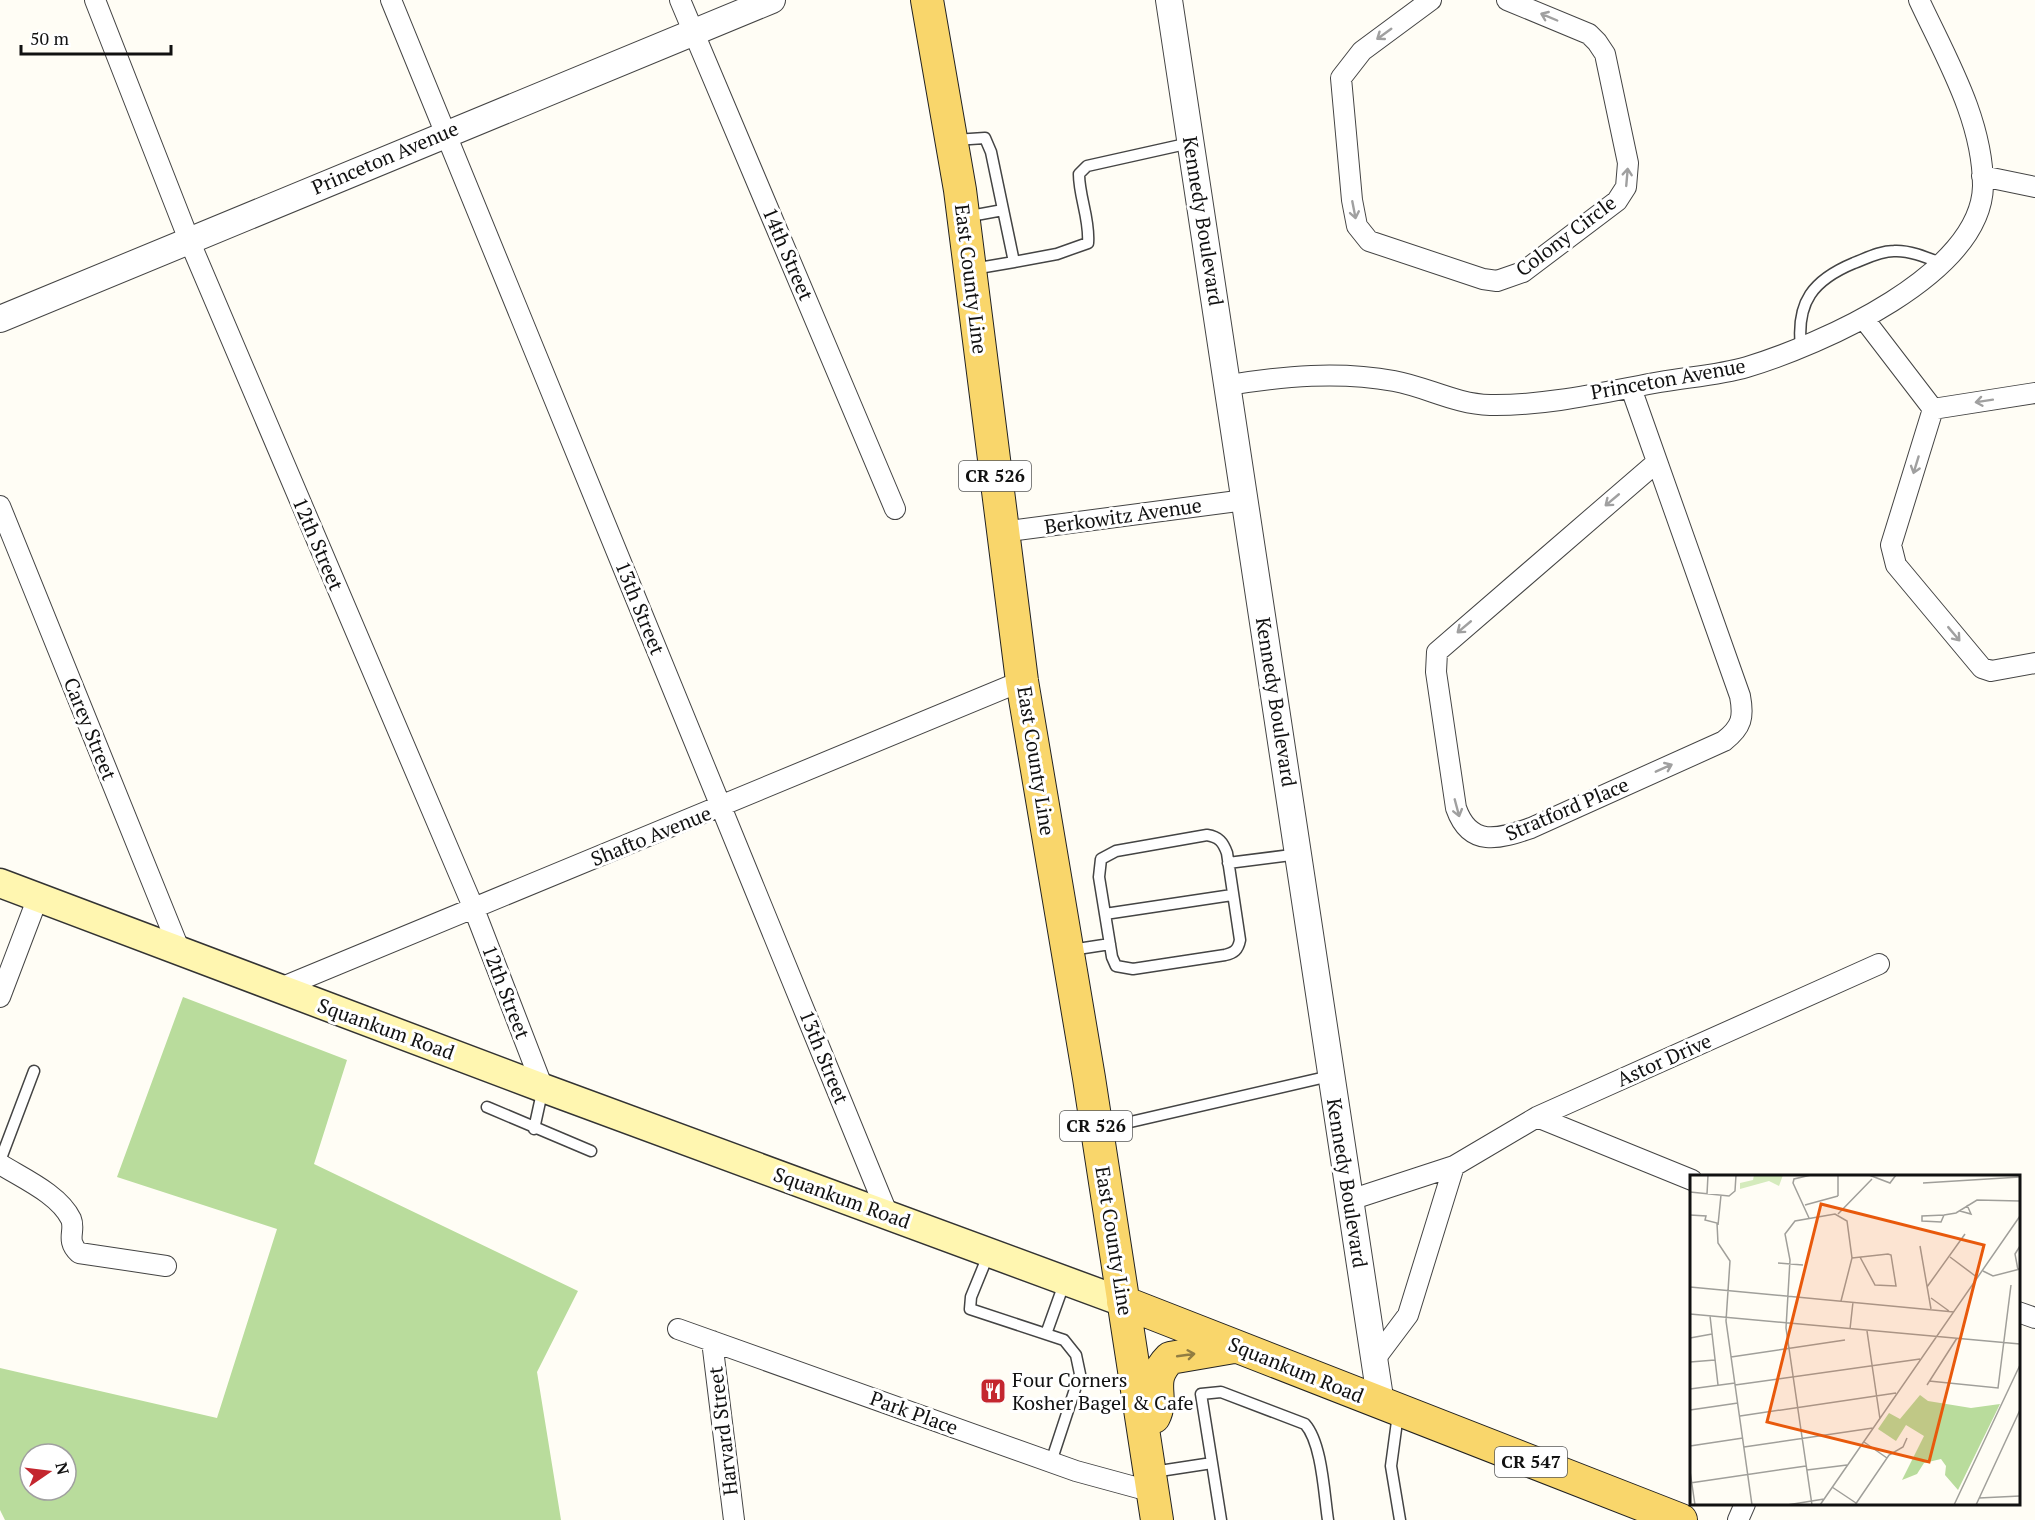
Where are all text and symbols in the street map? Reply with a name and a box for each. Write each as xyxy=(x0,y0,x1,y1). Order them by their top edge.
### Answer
one-way arrow xyxy=(1540,11,1558,22)
scale bar xyxy=(21,18,171,56)
text: 50 m xyxy=(30,26,70,50)
one-way arrow xyxy=(1376,28,1392,41)
street label: Princeton Avenue xyxy=(307,114,462,201)
street label: Kennedy Boulevard xyxy=(1177,134,1230,308)
one-way arrow xyxy=(1622,168,1633,188)
street label: Colony Circle xyxy=(1510,189,1621,282)
one-way arrow xyxy=(1349,200,1360,219)
street label: East County Line xyxy=(949,202,994,355)
street label: 14th Street xyxy=(757,203,820,305)
street label: Princeton Avenue xyxy=(1588,352,1747,405)
one-way arrow xyxy=(1975,396,1994,407)
one-way arrow xyxy=(1909,455,1920,474)
road number: CR 526 xyxy=(959,461,1031,491)
street label: Berkowitz Avenue xyxy=(1043,491,1203,540)
street label: 12th Street xyxy=(287,493,350,595)
one-way arrow xyxy=(1605,493,1620,507)
street label: 13th Street xyxy=(609,557,672,659)
street label: Kennedy Boulevard xyxy=(1250,615,1303,789)
one-way arrow xyxy=(1456,620,1472,633)
one-way arrow xyxy=(1947,626,1961,641)
street label: Carey Street xyxy=(58,673,124,785)
street label: East County Line xyxy=(1011,684,1062,838)
one-way arrow xyxy=(1654,761,1672,773)
street label: Stratford Place xyxy=(1501,770,1633,847)
one-way arrow xyxy=(1452,798,1463,817)
street label: Shafto Avenue xyxy=(587,799,715,872)
street label: 12th Street xyxy=(476,941,537,1043)
street label: Squankum Road xyxy=(314,991,458,1066)
street label: 13th Street xyxy=(793,1006,856,1108)
street label: Astor Drive xyxy=(1612,1027,1715,1092)
street label: Kennedy Boulevard xyxy=(1321,1096,1374,1270)
road number: CR 526 xyxy=(1060,1111,1132,1141)
street label: Squankum Road xyxy=(770,1160,914,1235)
street label: East County Line xyxy=(1089,1164,1140,1318)
inset map xyxy=(1690,1175,2020,1505)
street label: Squankum Road xyxy=(1225,1330,1368,1409)
one-way arrow xyxy=(1176,1349,1195,1360)
street label: Harvard Street xyxy=(701,1364,744,1497)
place label: Four Corners Kosher Bagel & Cafe xyxy=(1012,1366,1194,1416)
restaurant icon: Four Corners Kosher Bagel & Cafe xyxy=(978,1376,1008,1406)
street label: Park Place xyxy=(866,1384,962,1441)
north arrow xyxy=(18,1442,78,1502)
road number: CR 547 xyxy=(1495,1447,1567,1477)
text: N xyxy=(50,1460,75,1477)

